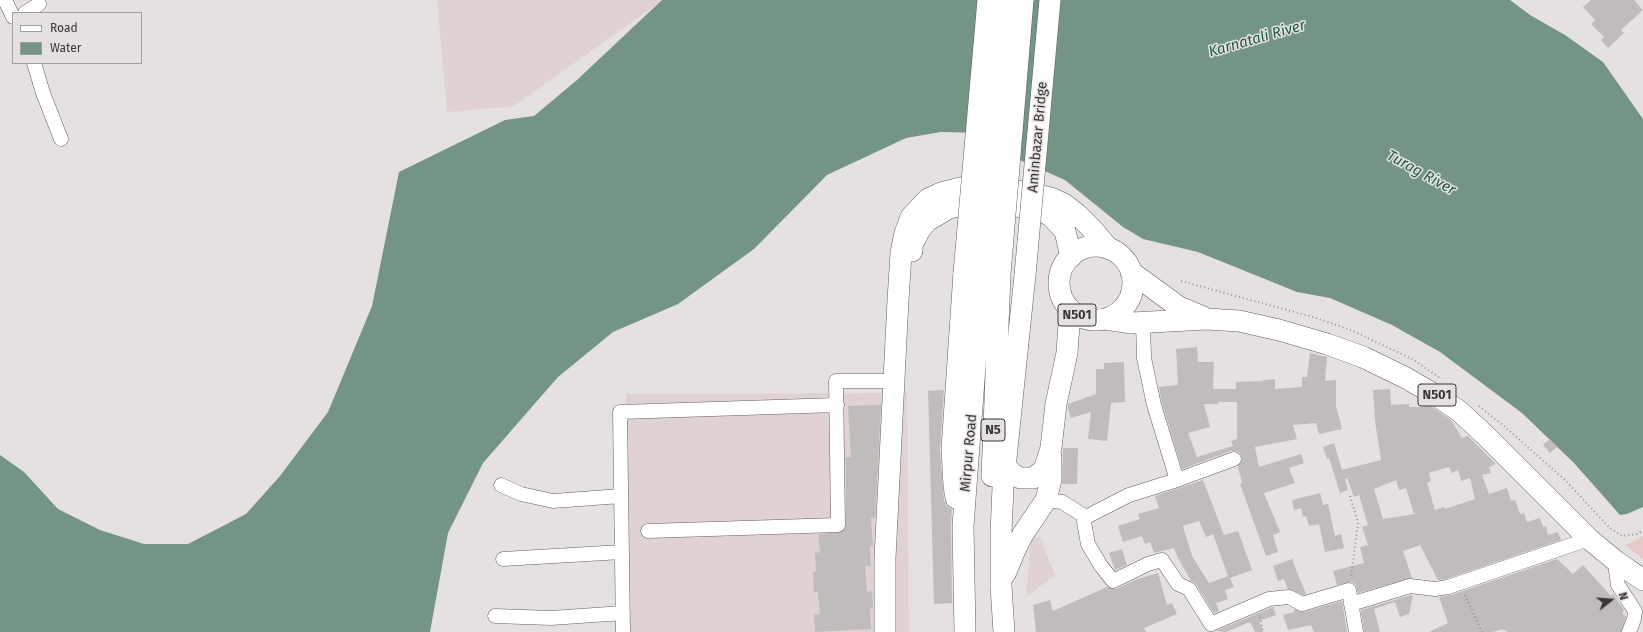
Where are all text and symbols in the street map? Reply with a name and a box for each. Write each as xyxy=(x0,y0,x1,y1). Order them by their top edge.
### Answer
legend xyxy=(12,12,142,64)
water label: Karnatali River xyxy=(1207,17,1307,61)
text: Road xyxy=(50,21,78,35)
text: Water xyxy=(50,41,81,55)
street label: Aminbazar Bridge xyxy=(1025,81,1051,193)
water label: Turag River xyxy=(1383,147,1459,199)
road number: N501 xyxy=(1058,304,1096,326)
road number: N501 xyxy=(1418,384,1456,406)
street label: Mirpur Road xyxy=(957,413,981,493)
road number: N5 xyxy=(981,419,1005,441)
north arrow xyxy=(1591,580,1631,620)
text: N xyxy=(1616,591,1630,602)

